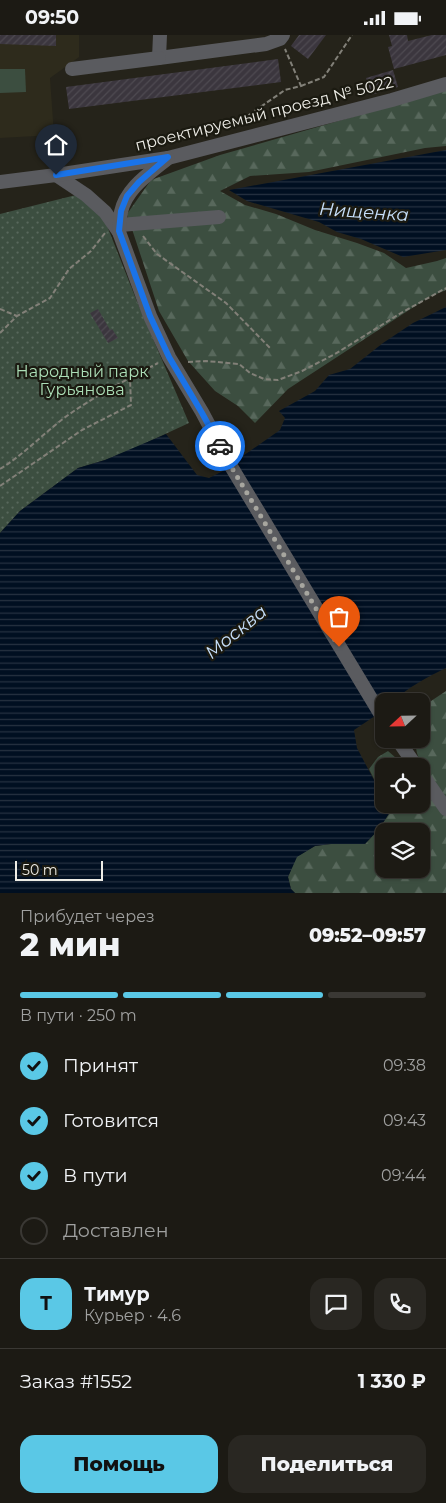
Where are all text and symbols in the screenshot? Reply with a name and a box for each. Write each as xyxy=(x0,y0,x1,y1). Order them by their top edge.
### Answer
text: 09:50 xyxy=(25,6,79,29)
street label: проектируемый проезд № 5022 xyxy=(133,72,395,155)
pin xyxy=(35,124,77,175)
icon: home xyxy=(42,131,70,159)
water label: Нищенка xyxy=(318,198,410,226)
park label: Народный парк Гурьянова xyxy=(16,362,149,399)
courier xyxy=(195,421,245,471)
icon: car xyxy=(206,432,234,460)
pin xyxy=(318,596,360,647)
water label: Москва xyxy=(201,600,271,664)
icon: bag xyxy=(325,603,353,631)
north arrow xyxy=(375,693,430,747)
map controls xyxy=(375,693,430,878)
button: locate xyxy=(375,758,430,813)
button: layers xyxy=(375,823,430,878)
scale bar xyxy=(15,858,102,881)
text: 50 m xyxy=(22,861,58,879)
text: Прибудет через xyxy=(20,907,155,926)
text: 09:52–09:57 xyxy=(309,924,426,947)
text: 2 мин xyxy=(20,925,120,964)
text: В пути · 250 m xyxy=(20,1006,137,1025)
icon: check xyxy=(20,1052,48,1080)
text: Принят xyxy=(63,1054,138,1077)
text: 09:38 xyxy=(383,1056,426,1075)
icon: check xyxy=(20,1107,48,1135)
text: Готовится xyxy=(63,1109,159,1132)
text: 09:43 xyxy=(383,1111,426,1130)
icon: check xyxy=(20,1162,48,1190)
text: В пути xyxy=(63,1164,128,1187)
text: 09:44 xyxy=(381,1166,426,1185)
text: Доставлен xyxy=(63,1219,169,1242)
button: chat xyxy=(310,1278,362,1330)
button: phone xyxy=(374,1278,426,1330)
text: Тимур xyxy=(84,1283,150,1306)
text: Т xyxy=(40,1292,52,1315)
text: Курьер · 4.6 xyxy=(84,1306,181,1325)
text: Заказ #1552 xyxy=(20,1370,132,1393)
text: 1 330 ₽ xyxy=(358,1370,426,1393)
button: Помощь xyxy=(20,1435,218,1493)
button: Поделиться xyxy=(228,1435,426,1493)

